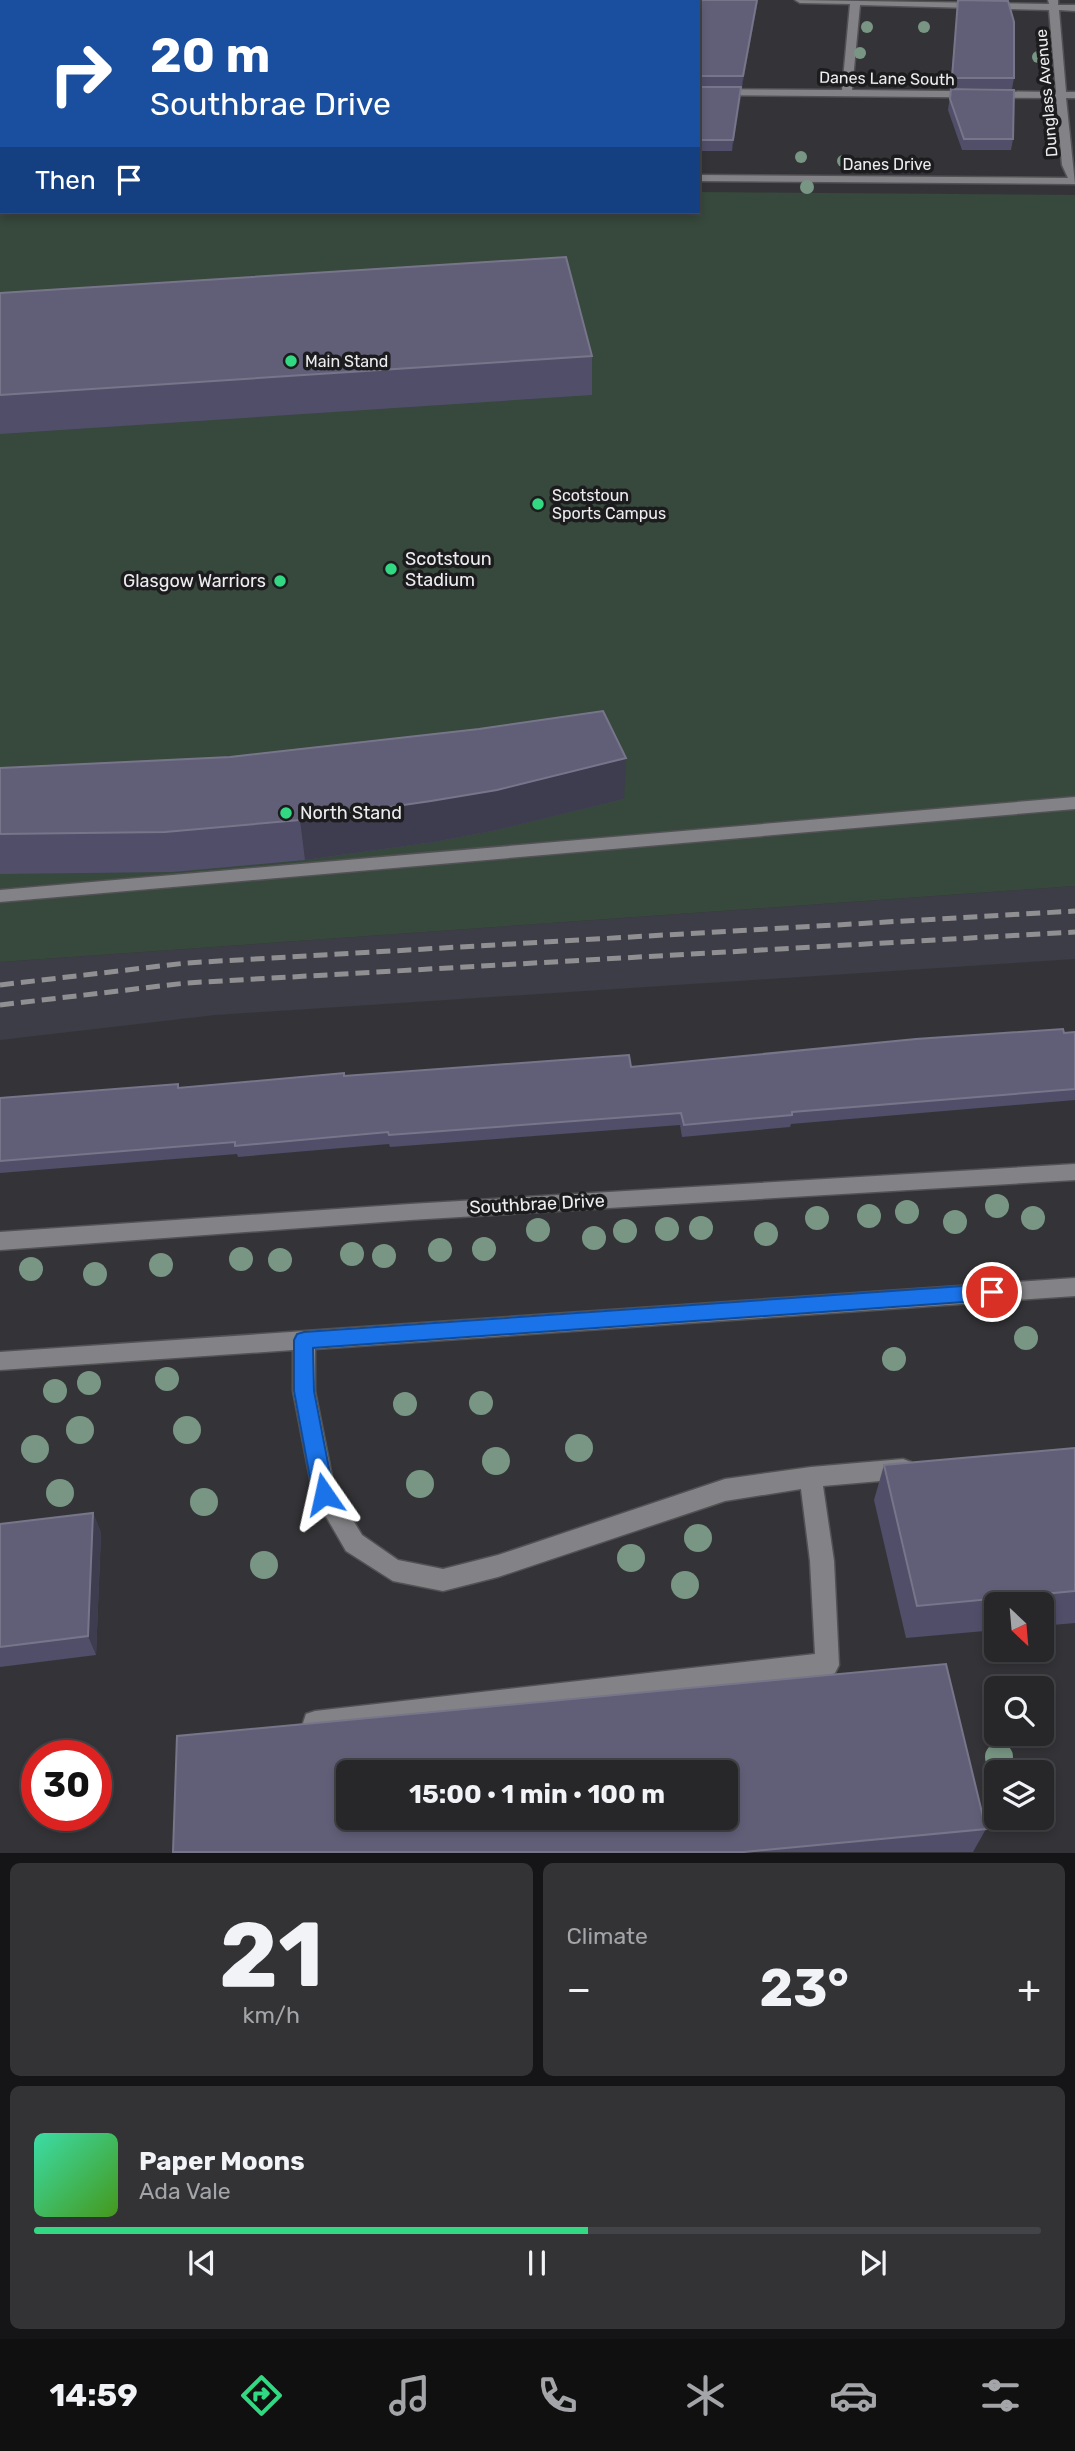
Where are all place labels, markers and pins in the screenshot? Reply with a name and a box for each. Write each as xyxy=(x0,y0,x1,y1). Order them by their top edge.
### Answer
place label: Main Stand xyxy=(305,352,388,371)
marker: Main Stand xyxy=(283,353,299,369)
place label: Scotstoun Sports Campus xyxy=(552,486,666,523)
marker: Scotstoun Sports Campus xyxy=(530,496,546,512)
place label: Scotstoun Stadium xyxy=(405,548,492,591)
marker: Scotstoun Stadium xyxy=(383,561,399,577)
place label: Glasgow Warriors xyxy=(123,570,266,592)
marker: Glasgow Warriors xyxy=(272,573,288,589)
place label: North Stand xyxy=(300,802,402,824)
marker: North Stand xyxy=(278,805,294,821)
pin xyxy=(962,1262,1022,1322)

